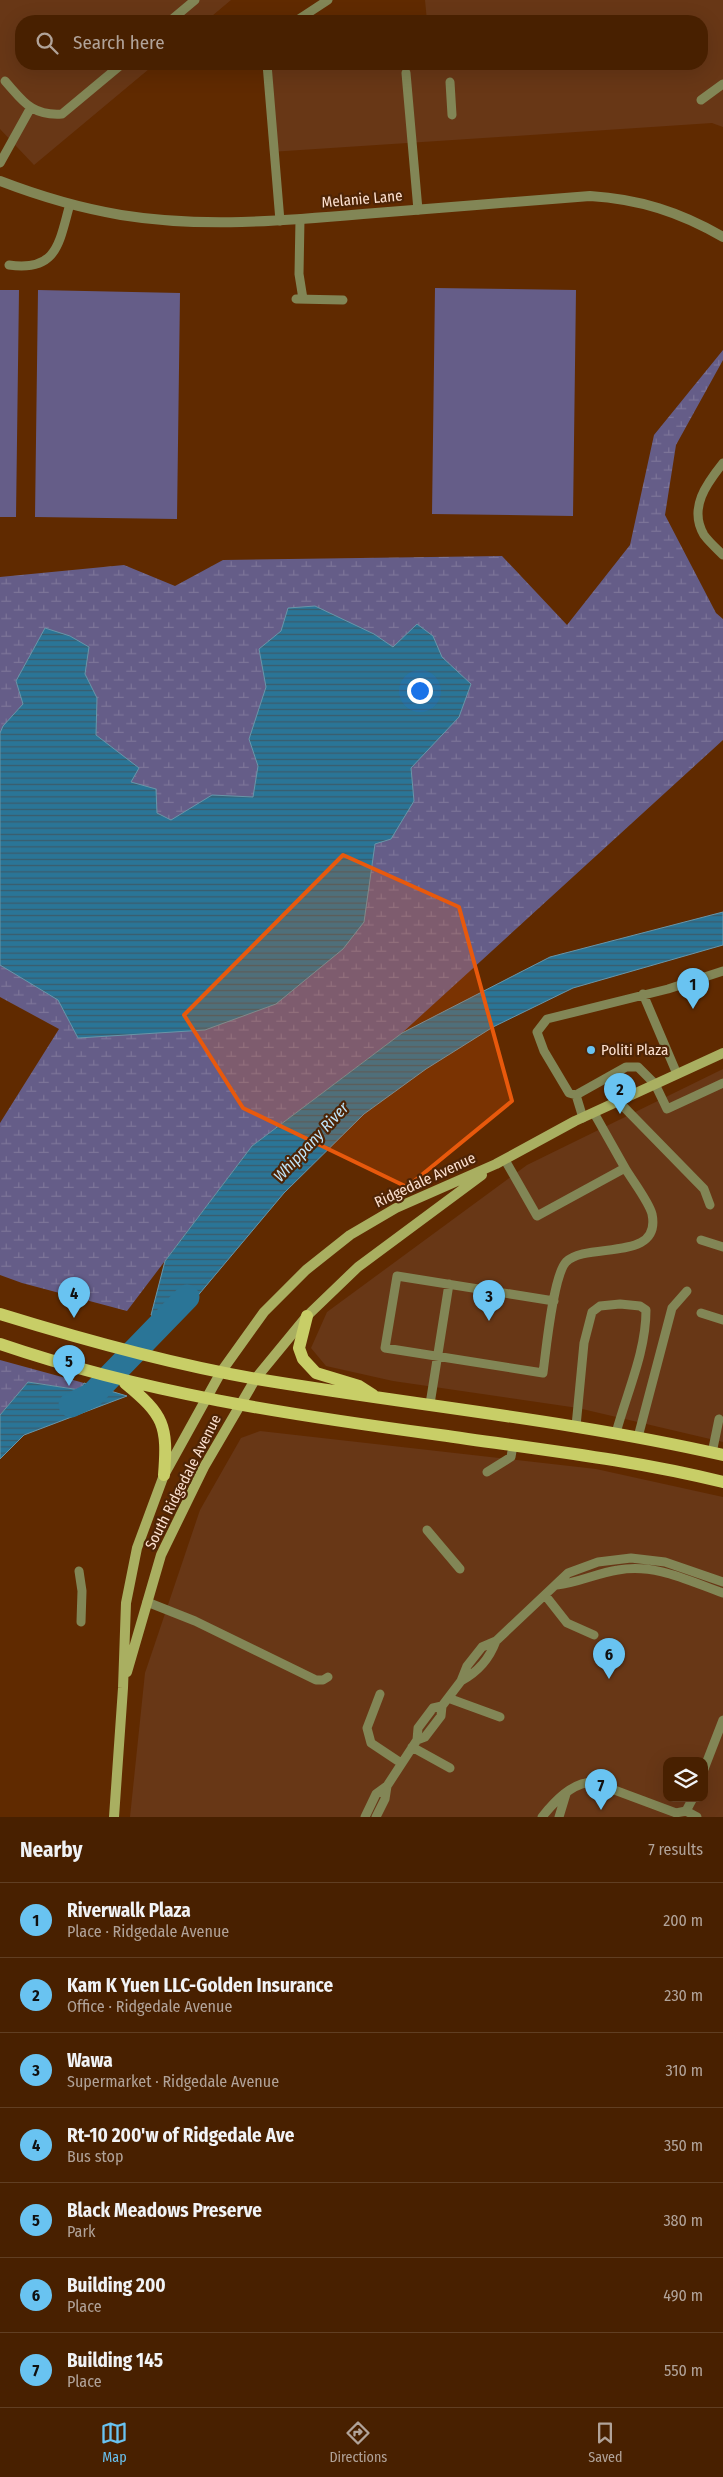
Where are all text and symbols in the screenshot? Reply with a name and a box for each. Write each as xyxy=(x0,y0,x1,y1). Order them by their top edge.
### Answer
search box xyxy=(15,15,708,70)
icon: search xyxy=(33,29,61,57)
text: Search here xyxy=(73,31,165,54)
street label: Melanie Lane xyxy=(321,186,403,212)
your location xyxy=(407,678,433,704)
pin: 1 xyxy=(677,968,709,1009)
place label: Politi Plaza xyxy=(601,1041,668,1059)
marker: Politi Plaza xyxy=(585,1044,597,1056)
pin: 2 xyxy=(604,1073,636,1114)
water label: Whippany River xyxy=(269,1098,353,1186)
street label: Ridgedale Avenue xyxy=(372,1149,478,1211)
pin: 4 xyxy=(58,1277,90,1318)
pin: 3 xyxy=(473,1280,505,1321)
pin: 5 xyxy=(53,1345,85,1386)
street label: South Ridgedale Avenue xyxy=(141,1412,225,1552)
pin: 6 xyxy=(593,1638,625,1679)
map controls xyxy=(663,1757,708,1802)
button: layers xyxy=(663,1757,708,1802)
pin: 7 xyxy=(585,1769,617,1810)
text: Nearby xyxy=(20,1837,82,1863)
text: 7 results xyxy=(648,1840,703,1859)
text: Riverwalk Plaza xyxy=(67,1899,191,1922)
text: 1 xyxy=(33,1911,39,1930)
text: 200 m xyxy=(663,1911,703,1930)
text: Place · Ridgedale Avenue xyxy=(67,1922,229,1941)
text: Kam K Yuen LLC-Golden Insurance xyxy=(67,1974,333,1997)
text: 2 xyxy=(32,1986,40,2005)
text: 230 m xyxy=(664,1986,703,2005)
text: Office · Ridgedale Avenue xyxy=(67,1997,232,2016)
text: Wawa xyxy=(67,2049,113,2072)
text: 3 xyxy=(32,2061,40,2080)
text: 310 m xyxy=(666,2061,703,2080)
text: Supermarket · Ridgedale Avenue xyxy=(67,2072,279,2091)
text: Rt-10 200'w of Ridgedale Ave xyxy=(67,2124,294,2147)
text: 4 xyxy=(32,2136,40,2155)
text: 350 m xyxy=(664,2136,703,2155)
text: Bus stop xyxy=(67,2147,123,2166)
text: Black Meadows Preserve xyxy=(67,2199,262,2222)
text: 5 xyxy=(32,2211,40,2230)
text: 380 m xyxy=(663,2211,703,2230)
text: Park xyxy=(67,2222,95,2241)
text: Building 200 xyxy=(67,2274,166,2297)
text: 6 xyxy=(32,2286,40,2305)
text: 490 m xyxy=(663,2286,703,2305)
text: Place xyxy=(67,2297,102,2316)
text: Building 145 xyxy=(67,2349,163,2372)
text: 7 xyxy=(33,2361,39,2380)
text: 550 m xyxy=(664,2361,703,2380)
text: Place xyxy=(67,2372,102,2391)
tab: Map xyxy=(100,2419,128,2466)
tab: Directions xyxy=(329,2419,387,2466)
tab: Saved xyxy=(588,2419,623,2466)

